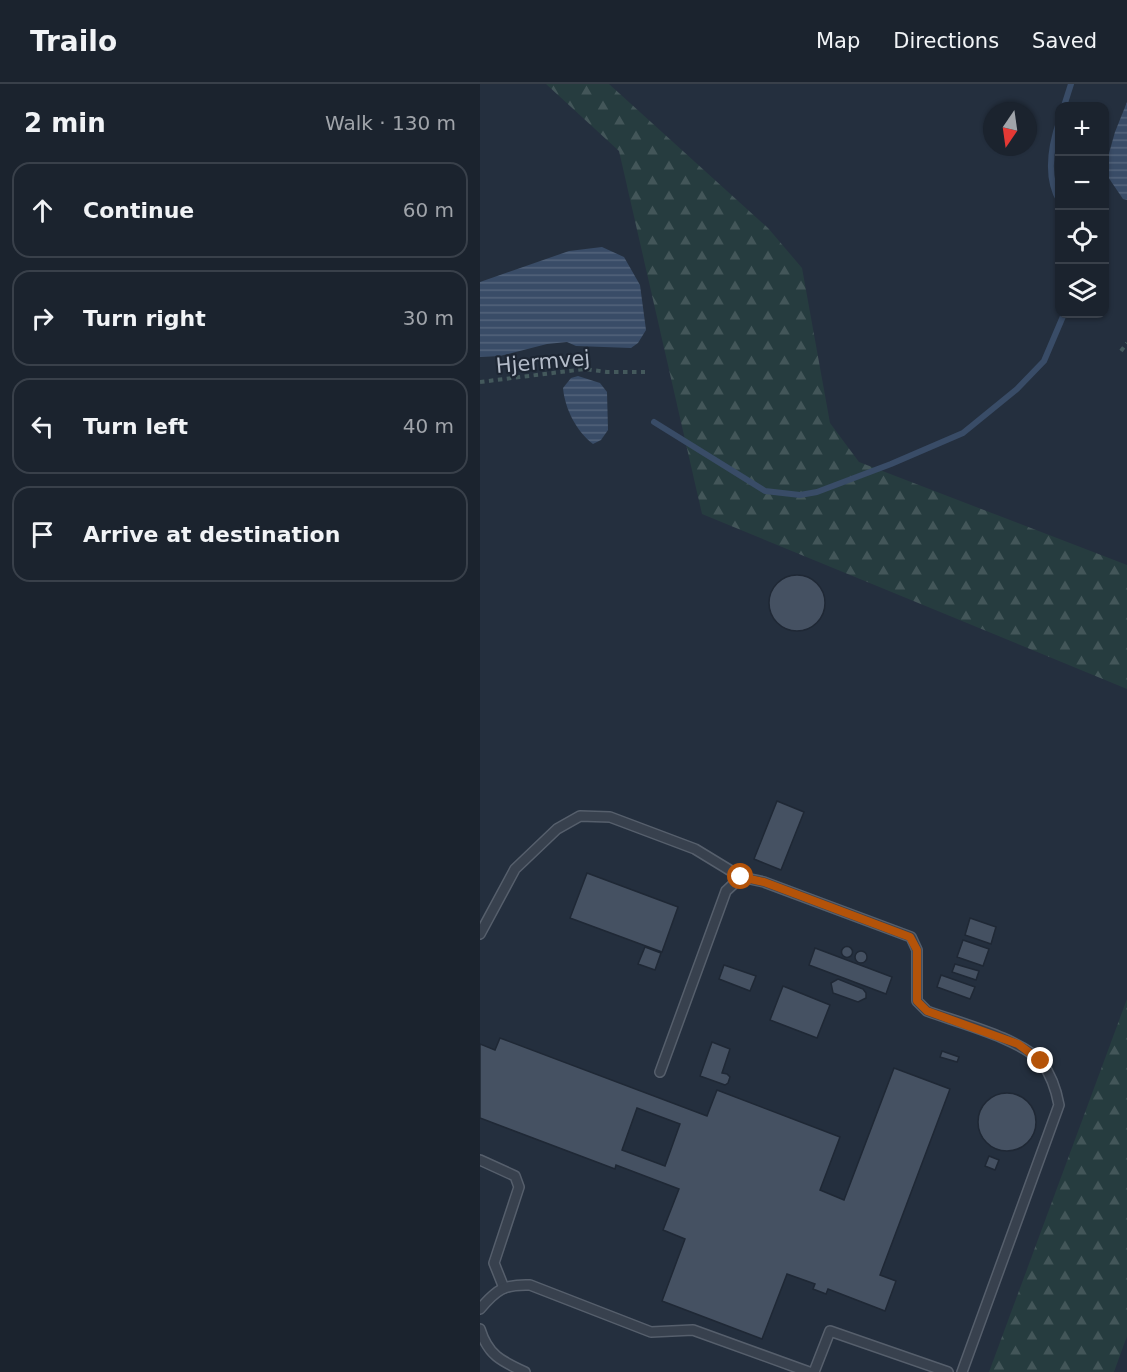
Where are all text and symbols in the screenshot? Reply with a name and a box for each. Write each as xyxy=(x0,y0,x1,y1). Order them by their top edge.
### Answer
text: Trailo xyxy=(30,25,117,58)
text: Map xyxy=(816,29,860,53)
text: Directions xyxy=(893,29,999,53)
text: Saved xyxy=(1032,29,1097,53)
north arrow xyxy=(983,102,1037,156)
map controls xyxy=(1055,102,1109,318)
button: + xyxy=(1055,102,1109,156)
text: 2 min xyxy=(24,108,106,138)
text: Walk · 130 m xyxy=(325,111,456,135)
button: − xyxy=(1055,156,1109,210)
icon: ahead xyxy=(26,194,59,227)
text: Continue xyxy=(83,198,194,223)
text: 60 m xyxy=(403,198,454,222)
button: locate xyxy=(1055,210,1109,264)
button: layers xyxy=(1055,264,1109,318)
icon: right xyxy=(26,302,59,335)
text: Turn right xyxy=(83,306,206,331)
text: 30 m xyxy=(403,306,454,330)
street label: Hjermvej xyxy=(495,346,591,378)
icon: left xyxy=(26,410,59,443)
text: Turn left xyxy=(83,414,188,439)
text: 40 m xyxy=(403,414,454,438)
icon: arrive xyxy=(26,518,59,551)
text: Arrive at destination xyxy=(83,522,340,547)
route start xyxy=(727,863,753,889)
route end xyxy=(1027,1047,1053,1073)

